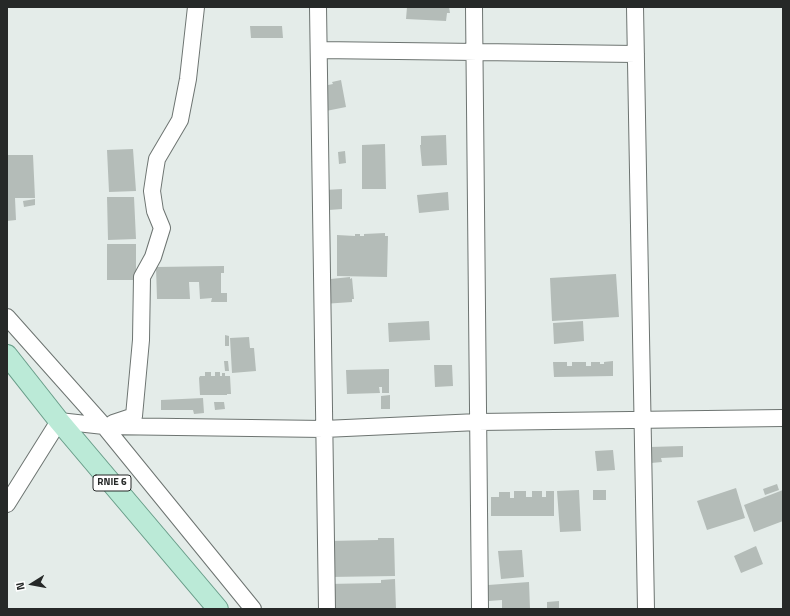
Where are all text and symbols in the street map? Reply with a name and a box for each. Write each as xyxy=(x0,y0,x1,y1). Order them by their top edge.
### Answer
road number: RNIE 6 xyxy=(93,475,131,491)
north arrow xyxy=(12,564,52,604)
text: N xyxy=(12,581,29,592)

